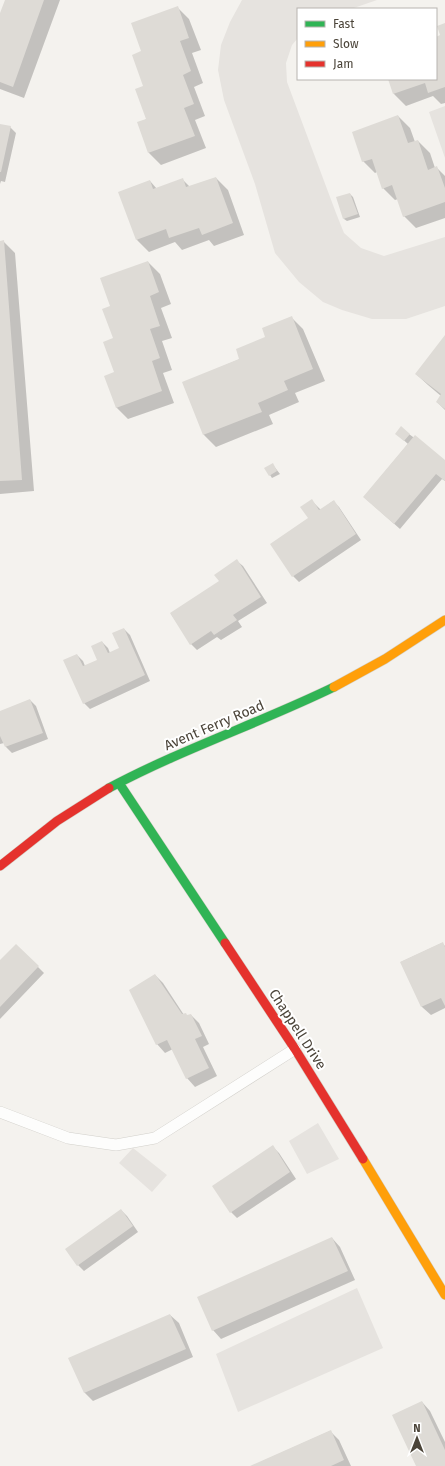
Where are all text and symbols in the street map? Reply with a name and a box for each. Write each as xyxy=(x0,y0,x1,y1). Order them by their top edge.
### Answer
legend xyxy=(297,8,437,80)
text: Fast xyxy=(333,17,355,31)
text: Slow xyxy=(333,37,359,51)
text: Jam xyxy=(333,57,353,71)
street label: Avent Ferry Road xyxy=(162,697,267,754)
street label: Chappell Drive xyxy=(265,986,330,1073)
north arrow xyxy=(397,1418,437,1458)
text: N xyxy=(413,1422,421,1435)

